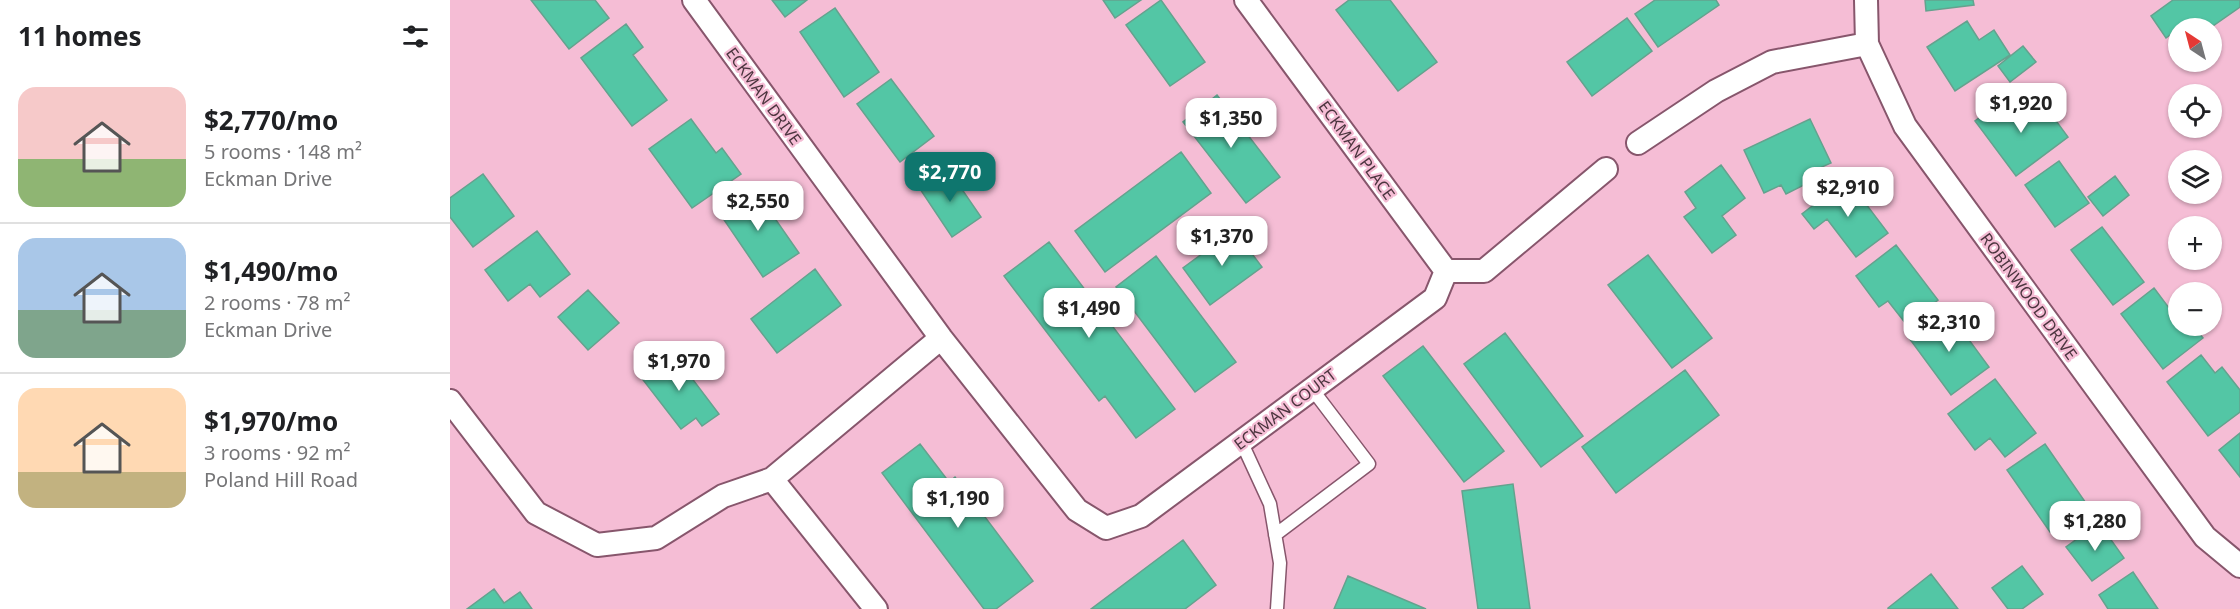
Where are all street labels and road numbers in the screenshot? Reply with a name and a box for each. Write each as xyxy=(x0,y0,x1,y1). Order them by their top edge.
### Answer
street label: ECKMAN DRIVE xyxy=(721,43,807,149)
street label: ECKMAN PLACE xyxy=(1314,96,1400,204)
street label: ROBINWOOD DRIVE xyxy=(1976,228,2082,364)
street label: ECKMAN COURT xyxy=(1229,363,1341,455)

